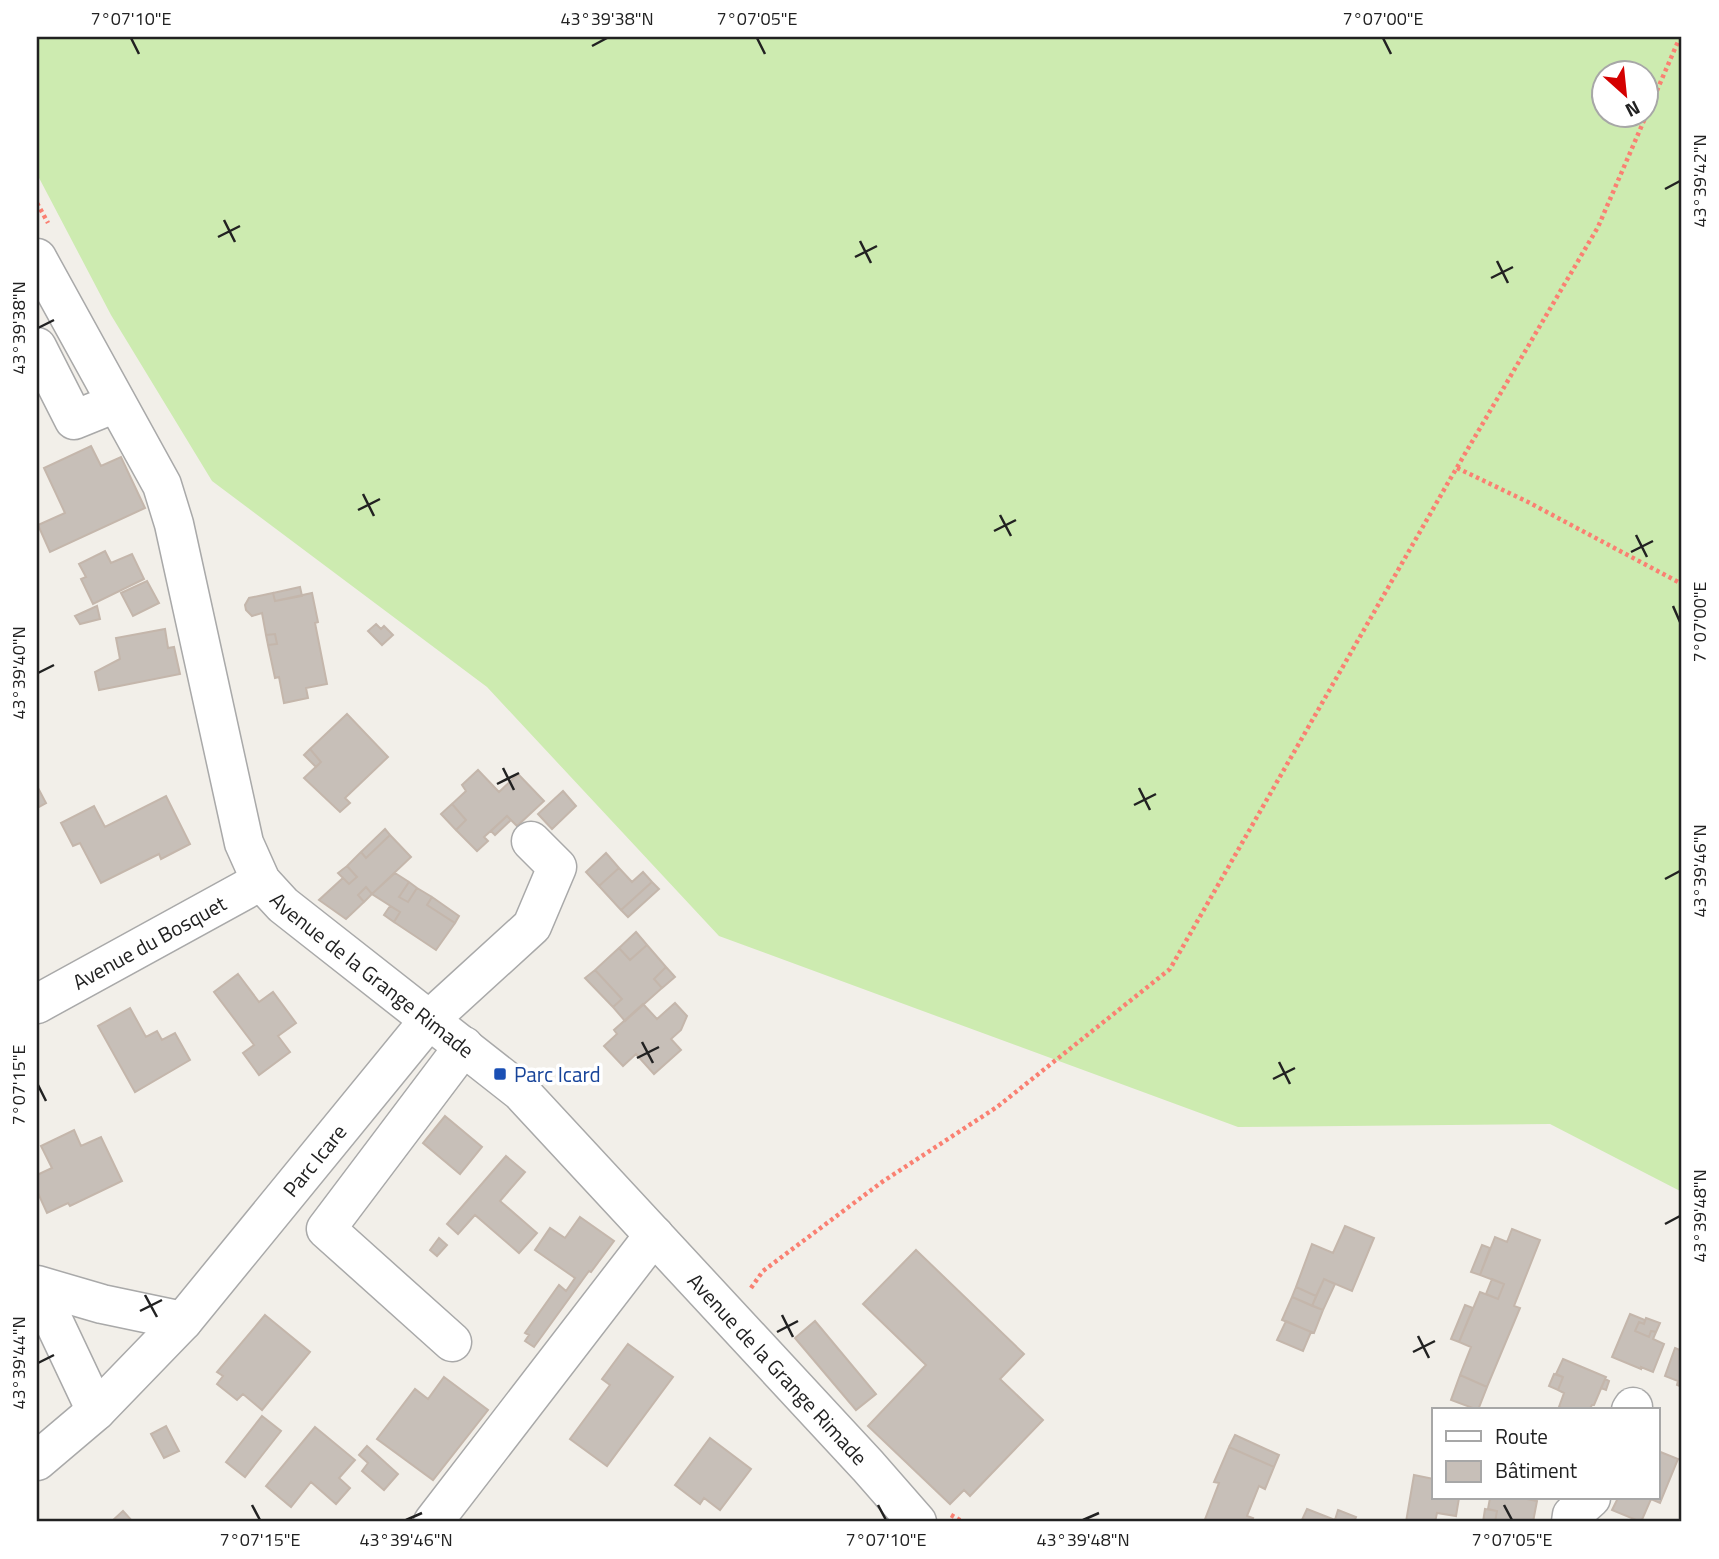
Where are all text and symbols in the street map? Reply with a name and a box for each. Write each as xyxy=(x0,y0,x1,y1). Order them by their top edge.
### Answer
text: 7°07'10"E xyxy=(91,5,171,32)
text: 43°39'38"N xyxy=(560,5,654,32)
text: 7°07'05"E xyxy=(717,5,797,32)
text: 7°07'00"E xyxy=(1343,5,1423,32)
north arrow xyxy=(1590,60,1660,130)
text: N xyxy=(1620,94,1645,126)
text: 43°39'42"N xyxy=(1686,134,1713,228)
text: 43°39'38"N xyxy=(5,281,32,375)
text: 7°07'00"E xyxy=(1686,582,1713,662)
text: 43°39'40"N xyxy=(5,626,32,720)
text: 43°39'46"N xyxy=(1686,824,1713,918)
street label: Avenue de la Grange Rimade xyxy=(263,885,481,1065)
street label: Avenue du Bosquet xyxy=(66,887,232,998)
text: 7°07'15"E xyxy=(5,1045,32,1125)
place label: Parc Icard xyxy=(514,1058,601,1090)
marker: Parc Icard xyxy=(492,1066,508,1082)
street label: Parc Icare xyxy=(275,1117,354,1204)
text: 43°39'48"N xyxy=(1686,1169,1713,1263)
street label: Avenue de la Grange Rimade xyxy=(680,1266,875,1472)
text: 43°39'44"N xyxy=(5,1316,32,1410)
legend xyxy=(1432,1408,1660,1500)
text: Route xyxy=(1495,1420,1548,1452)
text: Bâtiment xyxy=(1495,1454,1578,1486)
text: 7°07'15"E xyxy=(220,1526,300,1553)
text: 43°39'46"N xyxy=(359,1526,453,1553)
text: 7°07'10"E xyxy=(846,1526,926,1553)
text: 43°39'48"N xyxy=(1036,1526,1130,1553)
text: 7°07'05"E xyxy=(1472,1526,1552,1553)

